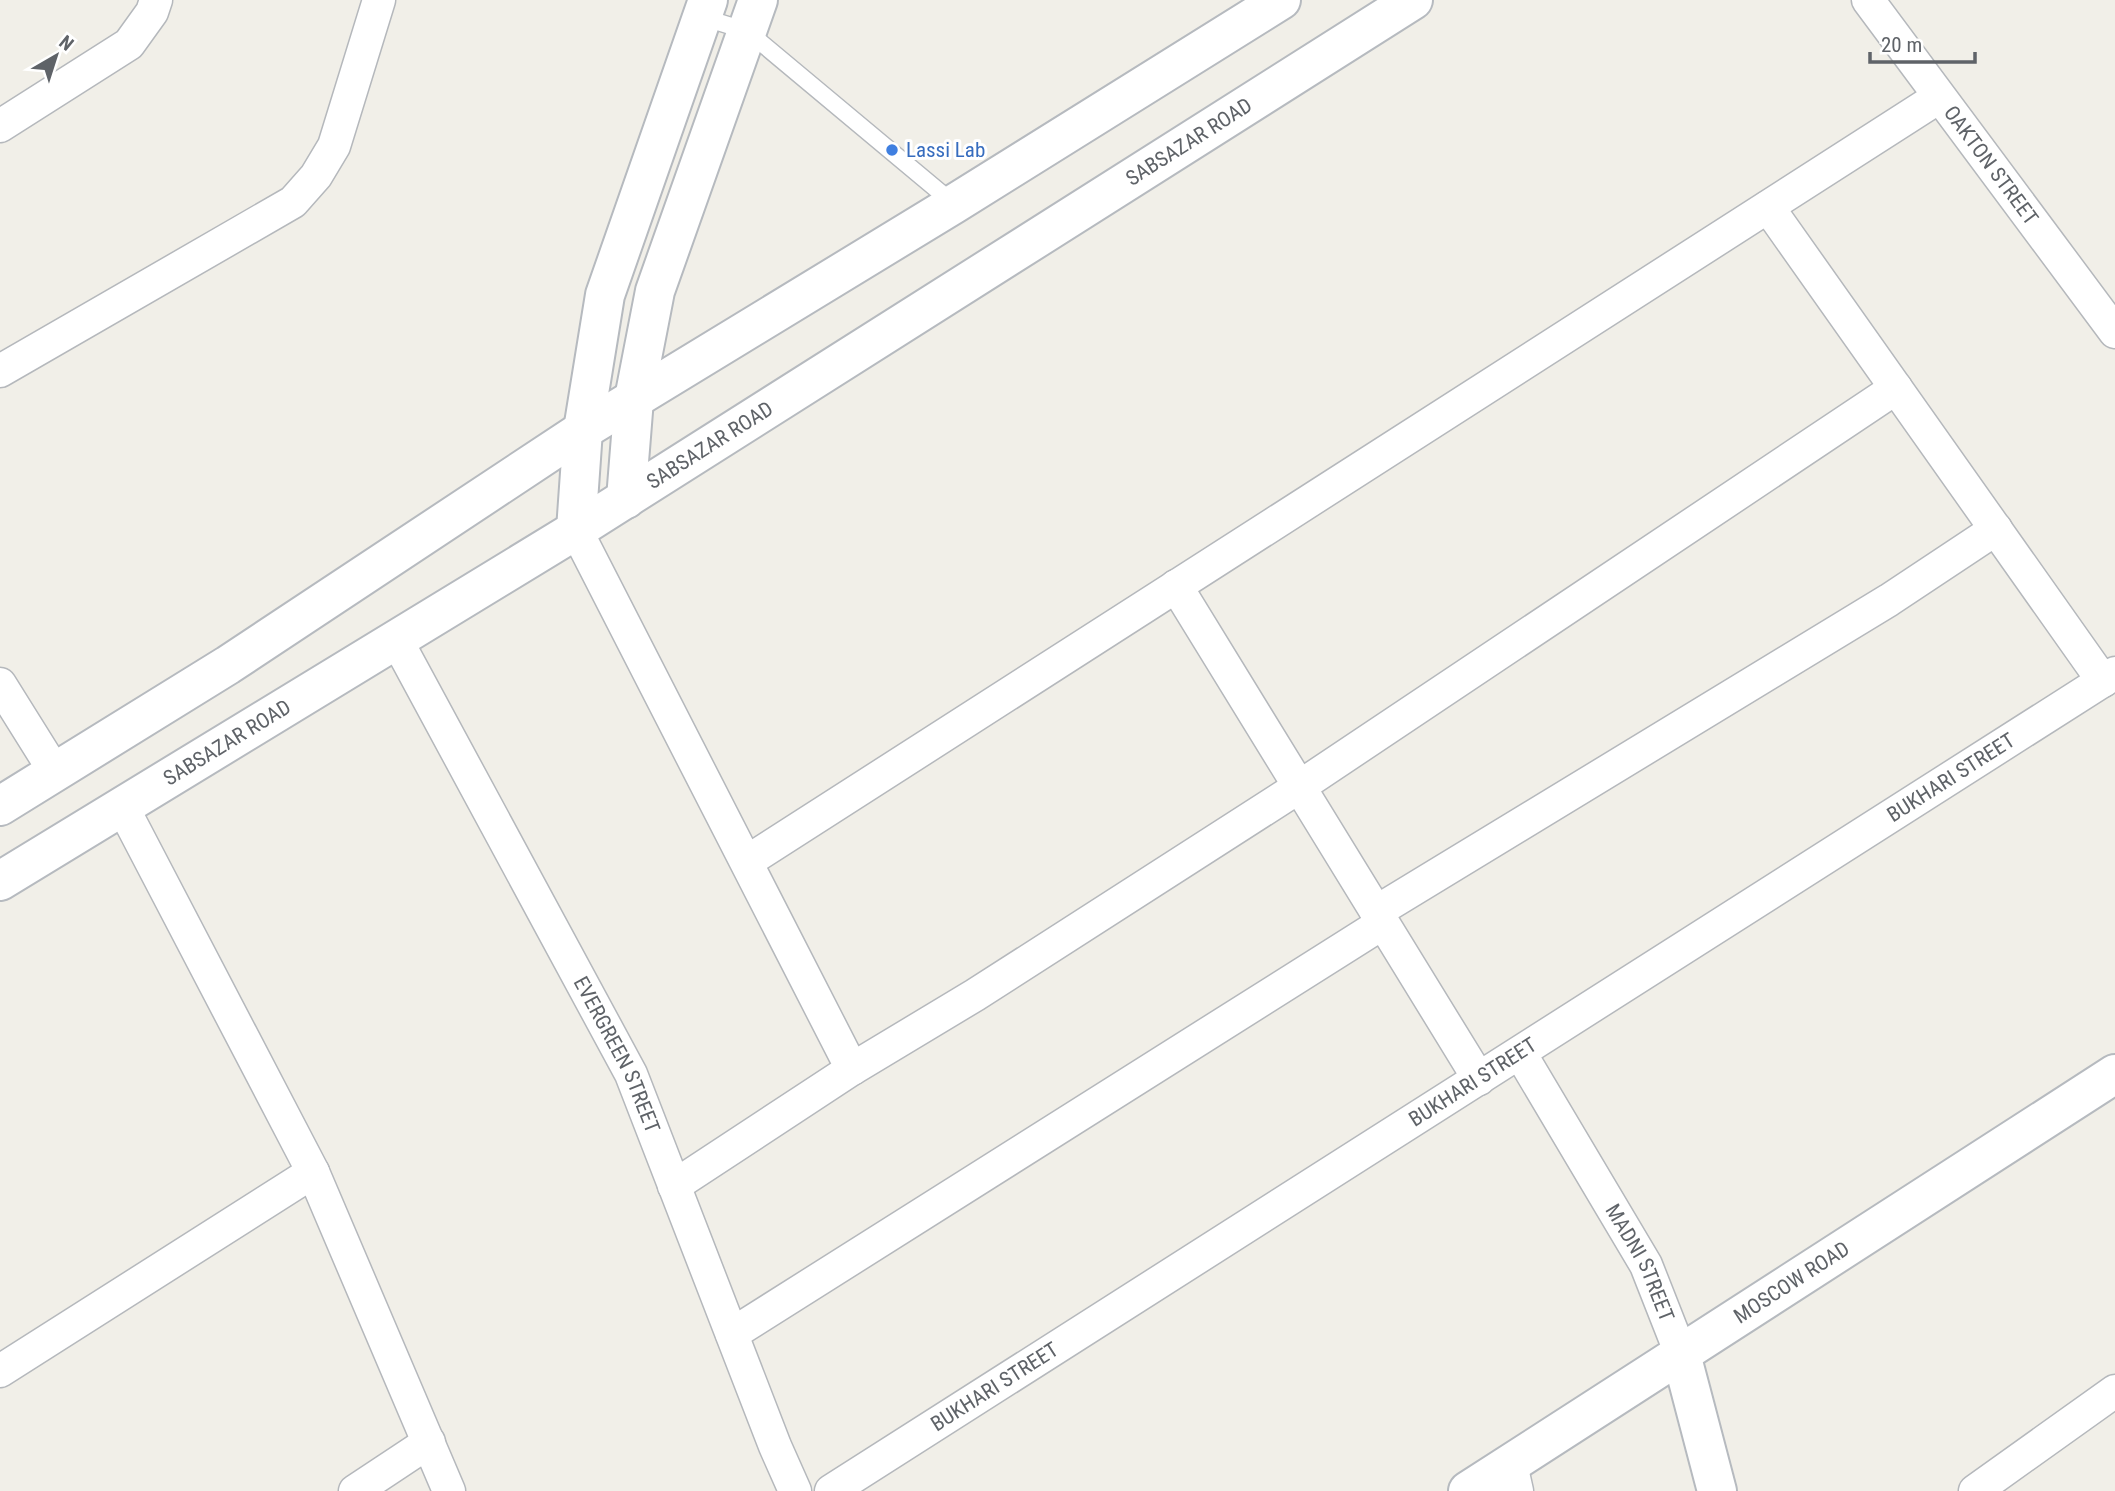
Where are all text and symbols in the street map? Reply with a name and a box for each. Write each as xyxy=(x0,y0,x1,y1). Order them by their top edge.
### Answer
north arrow xyxy=(21,21,91,91)
scale bar xyxy=(1870,21,1975,65)
text: N xyxy=(55,31,78,56)
text: 20 m xyxy=(1881,33,1922,57)
street label: SABSAZAR ROAD xyxy=(1121,93,1256,191)
street label: OAKTON STREET xyxy=(1939,101,2043,230)
place label: Lassi Lab xyxy=(906,138,985,162)
marker: Lassi Lab xyxy=(884,142,900,158)
street label: SABSAZAR ROAD xyxy=(642,396,777,494)
street label: SABSAZAR ROAD xyxy=(159,695,295,790)
street label: BUKHARI STREET xyxy=(1883,728,2019,827)
street label: EVERGREEN STREET xyxy=(569,972,665,1136)
street label: BUKHARI STREET xyxy=(1405,1033,1541,1132)
street label: MADNI STREET xyxy=(1601,1200,1679,1325)
street label: MOSCOW ROAD xyxy=(1729,1236,1854,1328)
street label: BUKHARI STREET xyxy=(926,1337,1063,1436)

